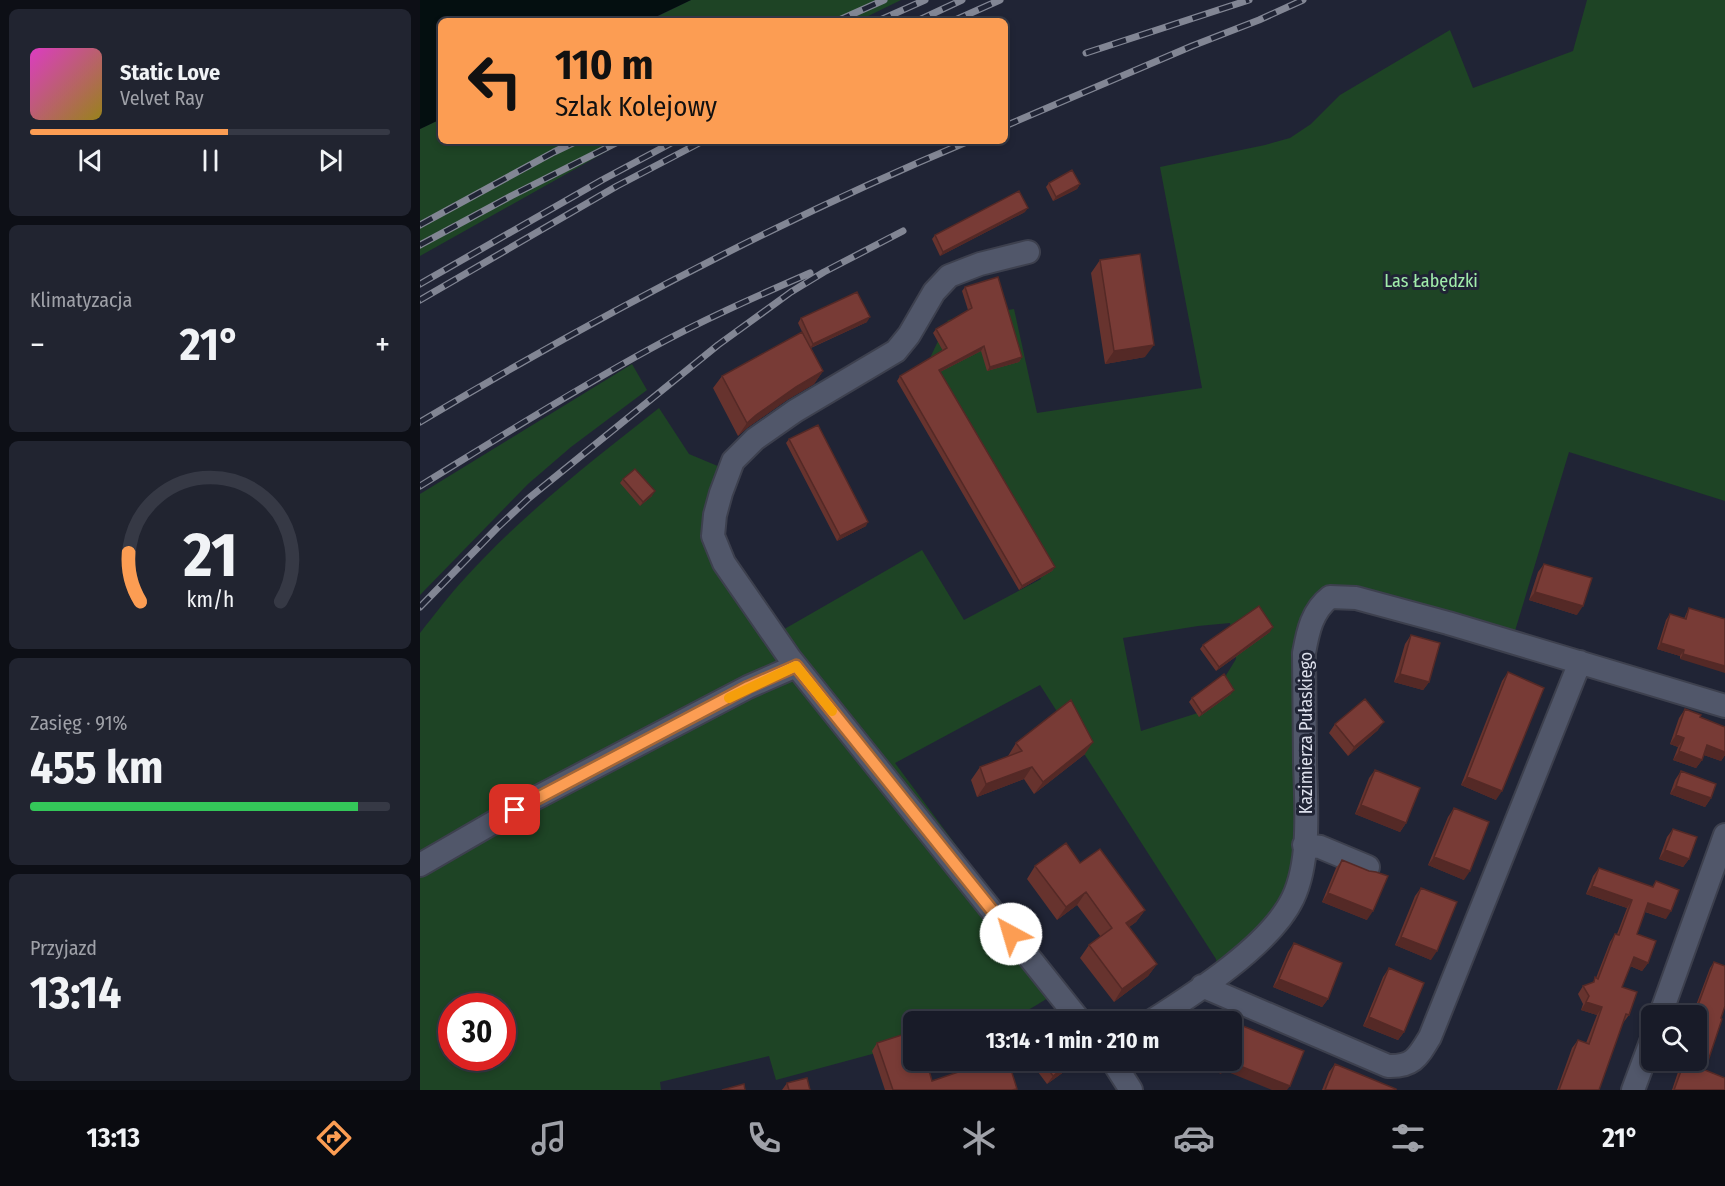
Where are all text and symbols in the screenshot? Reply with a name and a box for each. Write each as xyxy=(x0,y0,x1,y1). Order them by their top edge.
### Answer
text: 110 m xyxy=(555,40,654,90)
icon: left xyxy=(456,42,534,120)
text: Static Love xyxy=(120,59,220,86)
text: Velvet Ray xyxy=(120,86,204,110)
text: Szlak Kolejowy xyxy=(555,91,717,123)
icon: previous xyxy=(74,144,107,177)
icon: pause xyxy=(194,144,227,177)
icon: next xyxy=(314,144,347,177)
park label: Las Łabędzki xyxy=(1384,270,1478,292)
text: Klimatyzacja xyxy=(30,288,132,312)
text: 21° xyxy=(180,318,240,372)
text: − xyxy=(30,325,45,365)
text: + xyxy=(375,325,390,365)
text: 21 xyxy=(182,518,237,593)
text: km/h xyxy=(186,587,234,613)
street label: Kazimierza Pułaskiego xyxy=(1295,652,1317,814)
text: Zasięg · 91% xyxy=(30,711,127,735)
text: 455 km xyxy=(30,741,163,795)
pin xyxy=(489,784,540,835)
icon: arrive xyxy=(498,793,531,826)
position arrow xyxy=(979,902,1043,966)
text: Przyjazd xyxy=(30,936,97,960)
text: 13:14 xyxy=(30,966,121,1020)
speed limit sign: 30 xyxy=(438,993,516,1071)
map controls xyxy=(1641,1005,1707,1071)
button: search xyxy=(1641,1005,1707,1071)
text: 13:14 · 1 min · 210 m xyxy=(986,1027,1159,1054)
icon: directions xyxy=(313,1117,355,1159)
icon: music xyxy=(528,1117,570,1159)
icon: phone xyxy=(743,1117,785,1159)
icon: climate xyxy=(958,1117,1000,1159)
icon: car xyxy=(1173,1117,1215,1159)
icon: filters xyxy=(1387,1117,1429,1159)
text: 13:13 xyxy=(86,1122,140,1154)
text: 21° xyxy=(1602,1122,1638,1154)

